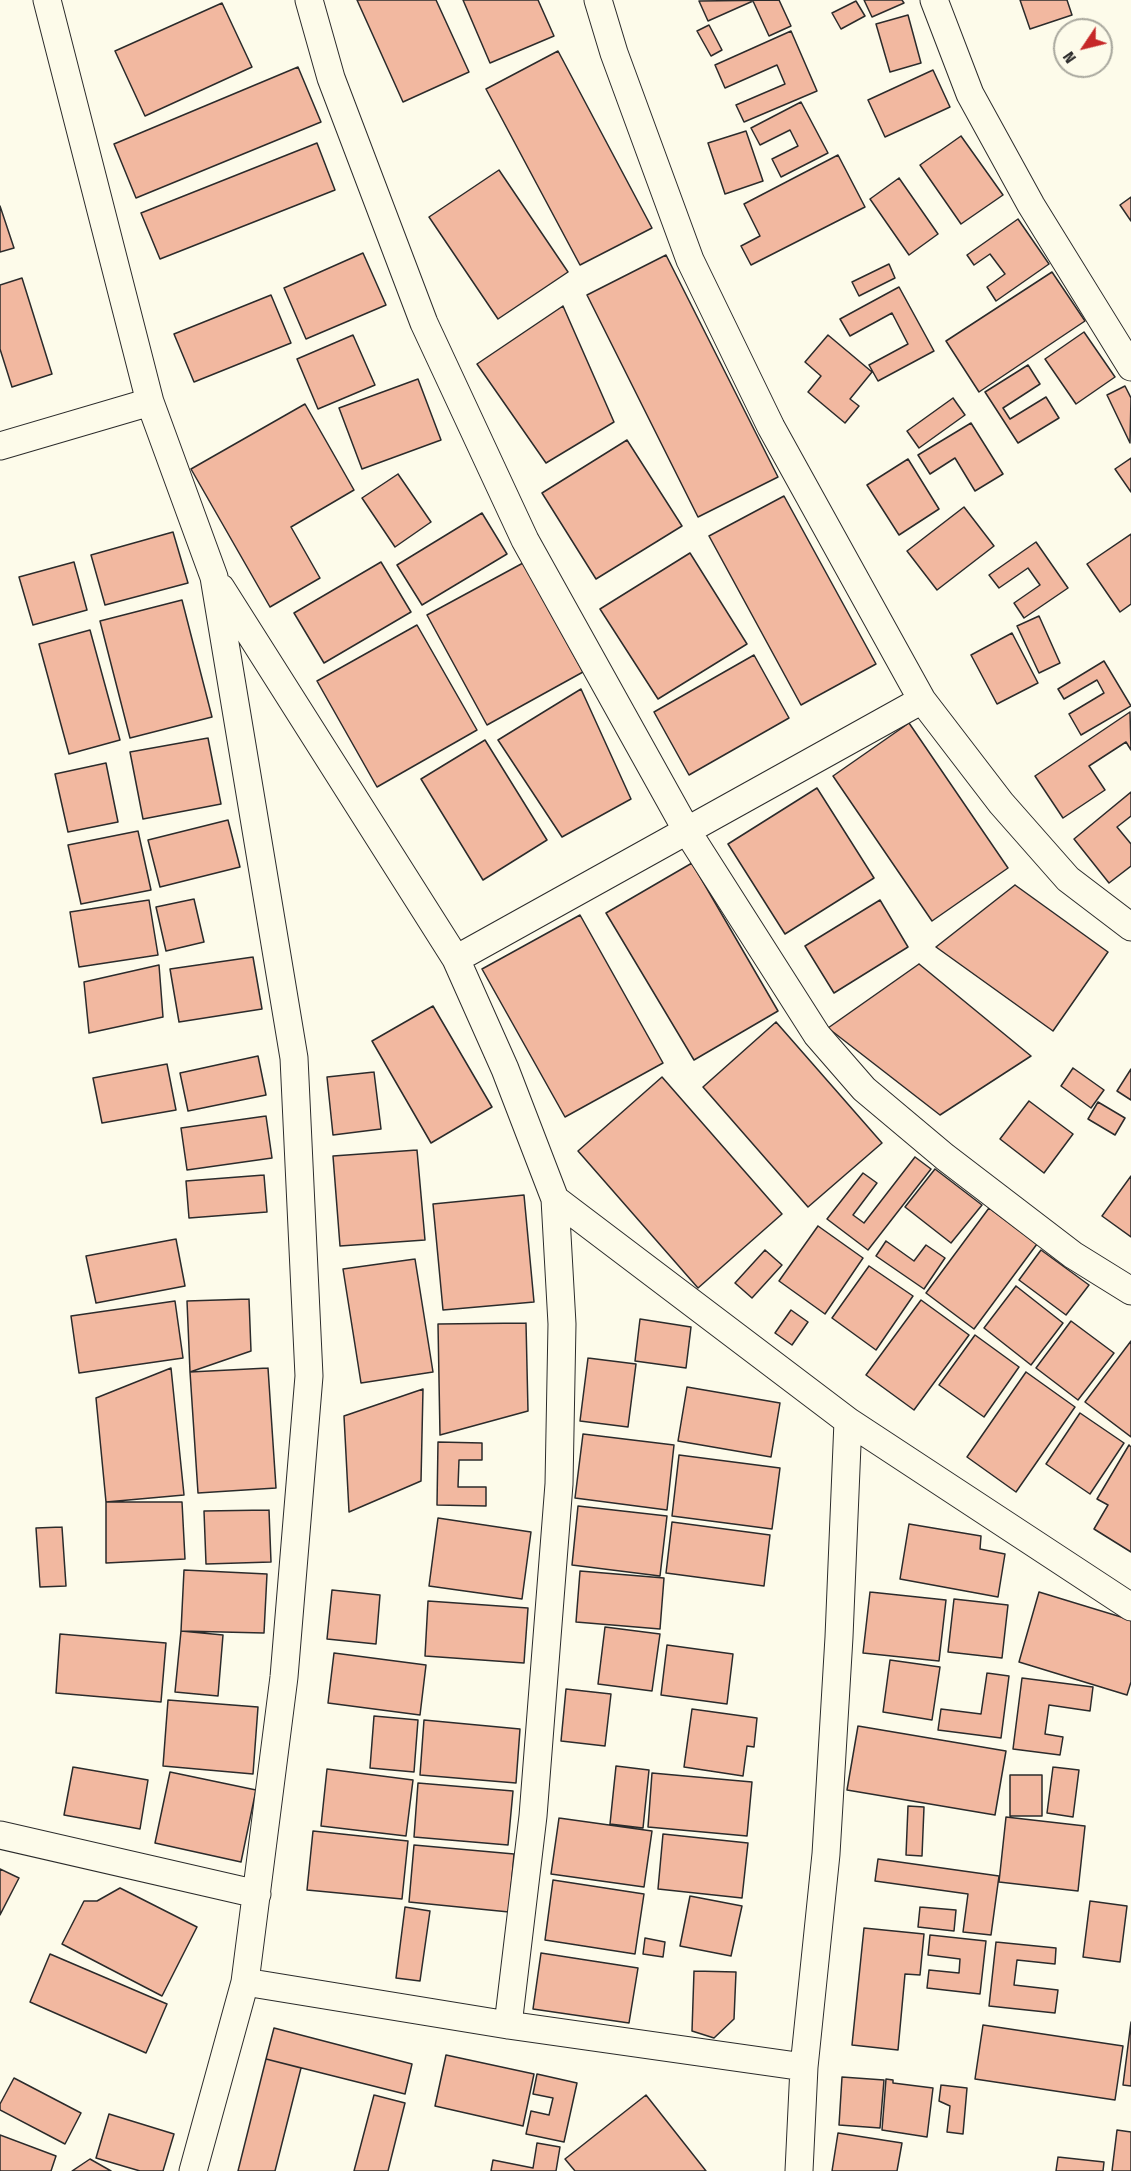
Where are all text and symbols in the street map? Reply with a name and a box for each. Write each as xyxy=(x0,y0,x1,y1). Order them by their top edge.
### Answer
north arrow xyxy=(1053,18,1113,78)
text: N xyxy=(1059,48,1080,67)

